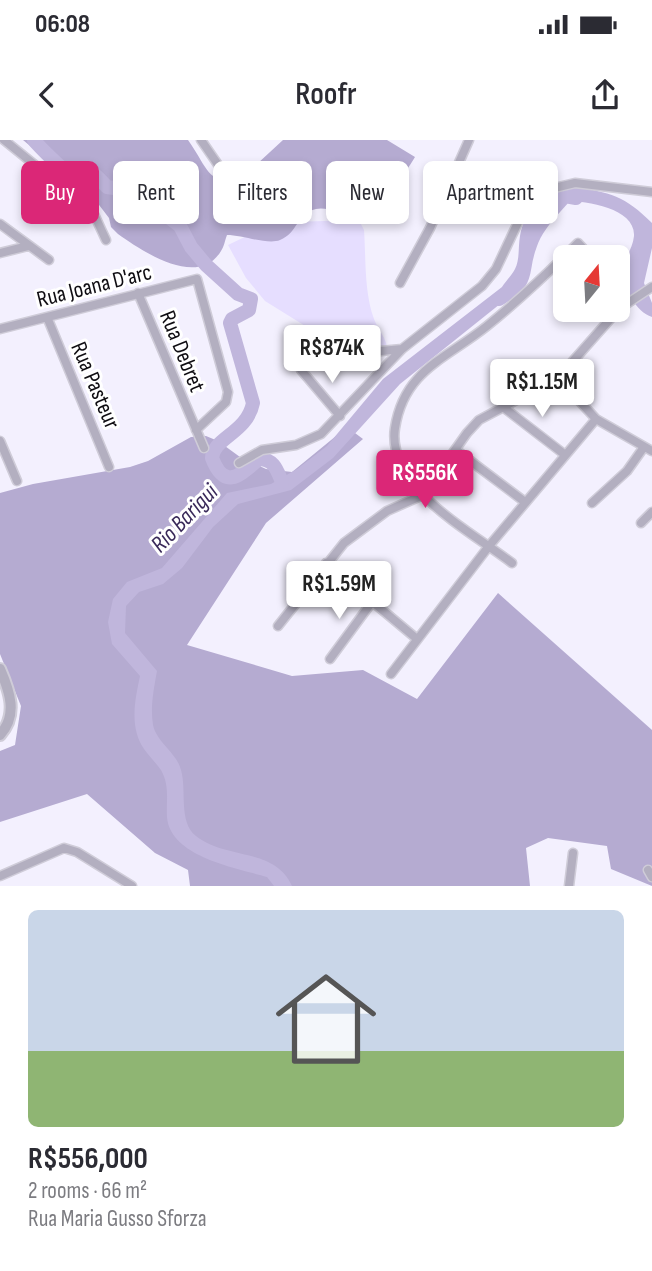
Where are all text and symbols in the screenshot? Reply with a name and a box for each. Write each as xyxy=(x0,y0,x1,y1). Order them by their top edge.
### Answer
text: 06:08 xyxy=(35,9,90,40)
text: Roofr xyxy=(295,75,357,114)
icon: back xyxy=(28,76,66,114)
icon: share xyxy=(586,76,624,114)
chip: Buy xyxy=(21,161,99,224)
chip: Rent xyxy=(113,161,199,224)
chip: Filters xyxy=(213,161,312,224)
chip: New xyxy=(326,161,409,224)
chip: Apartment xyxy=(423,161,558,224)
north arrow xyxy=(553,245,630,322)
map controls xyxy=(553,245,630,322)
street label: Rua Joana D'arc xyxy=(34,258,155,314)
street label: Rua Debret xyxy=(153,307,211,396)
pin: R$874K xyxy=(275,326,389,385)
text: R$874K xyxy=(300,334,364,362)
street label: Rua Pasteur xyxy=(64,338,126,433)
pin: R$1.15M xyxy=(477,359,607,419)
text: R$1.15M xyxy=(506,368,578,396)
pin: R$556K xyxy=(368,450,482,510)
text: R$556K xyxy=(392,459,458,487)
water label: Rio Barigui xyxy=(145,478,224,559)
pin: R$1.59M xyxy=(274,561,404,621)
text: R$1.59M xyxy=(302,570,376,598)
icon: home xyxy=(263,956,389,1082)
text: R$556,000 xyxy=(28,1141,148,1177)
text: 2 rooms · 66 m² xyxy=(28,1177,147,1205)
text: Rua Maria Gusso Sforza xyxy=(28,1205,207,1233)

